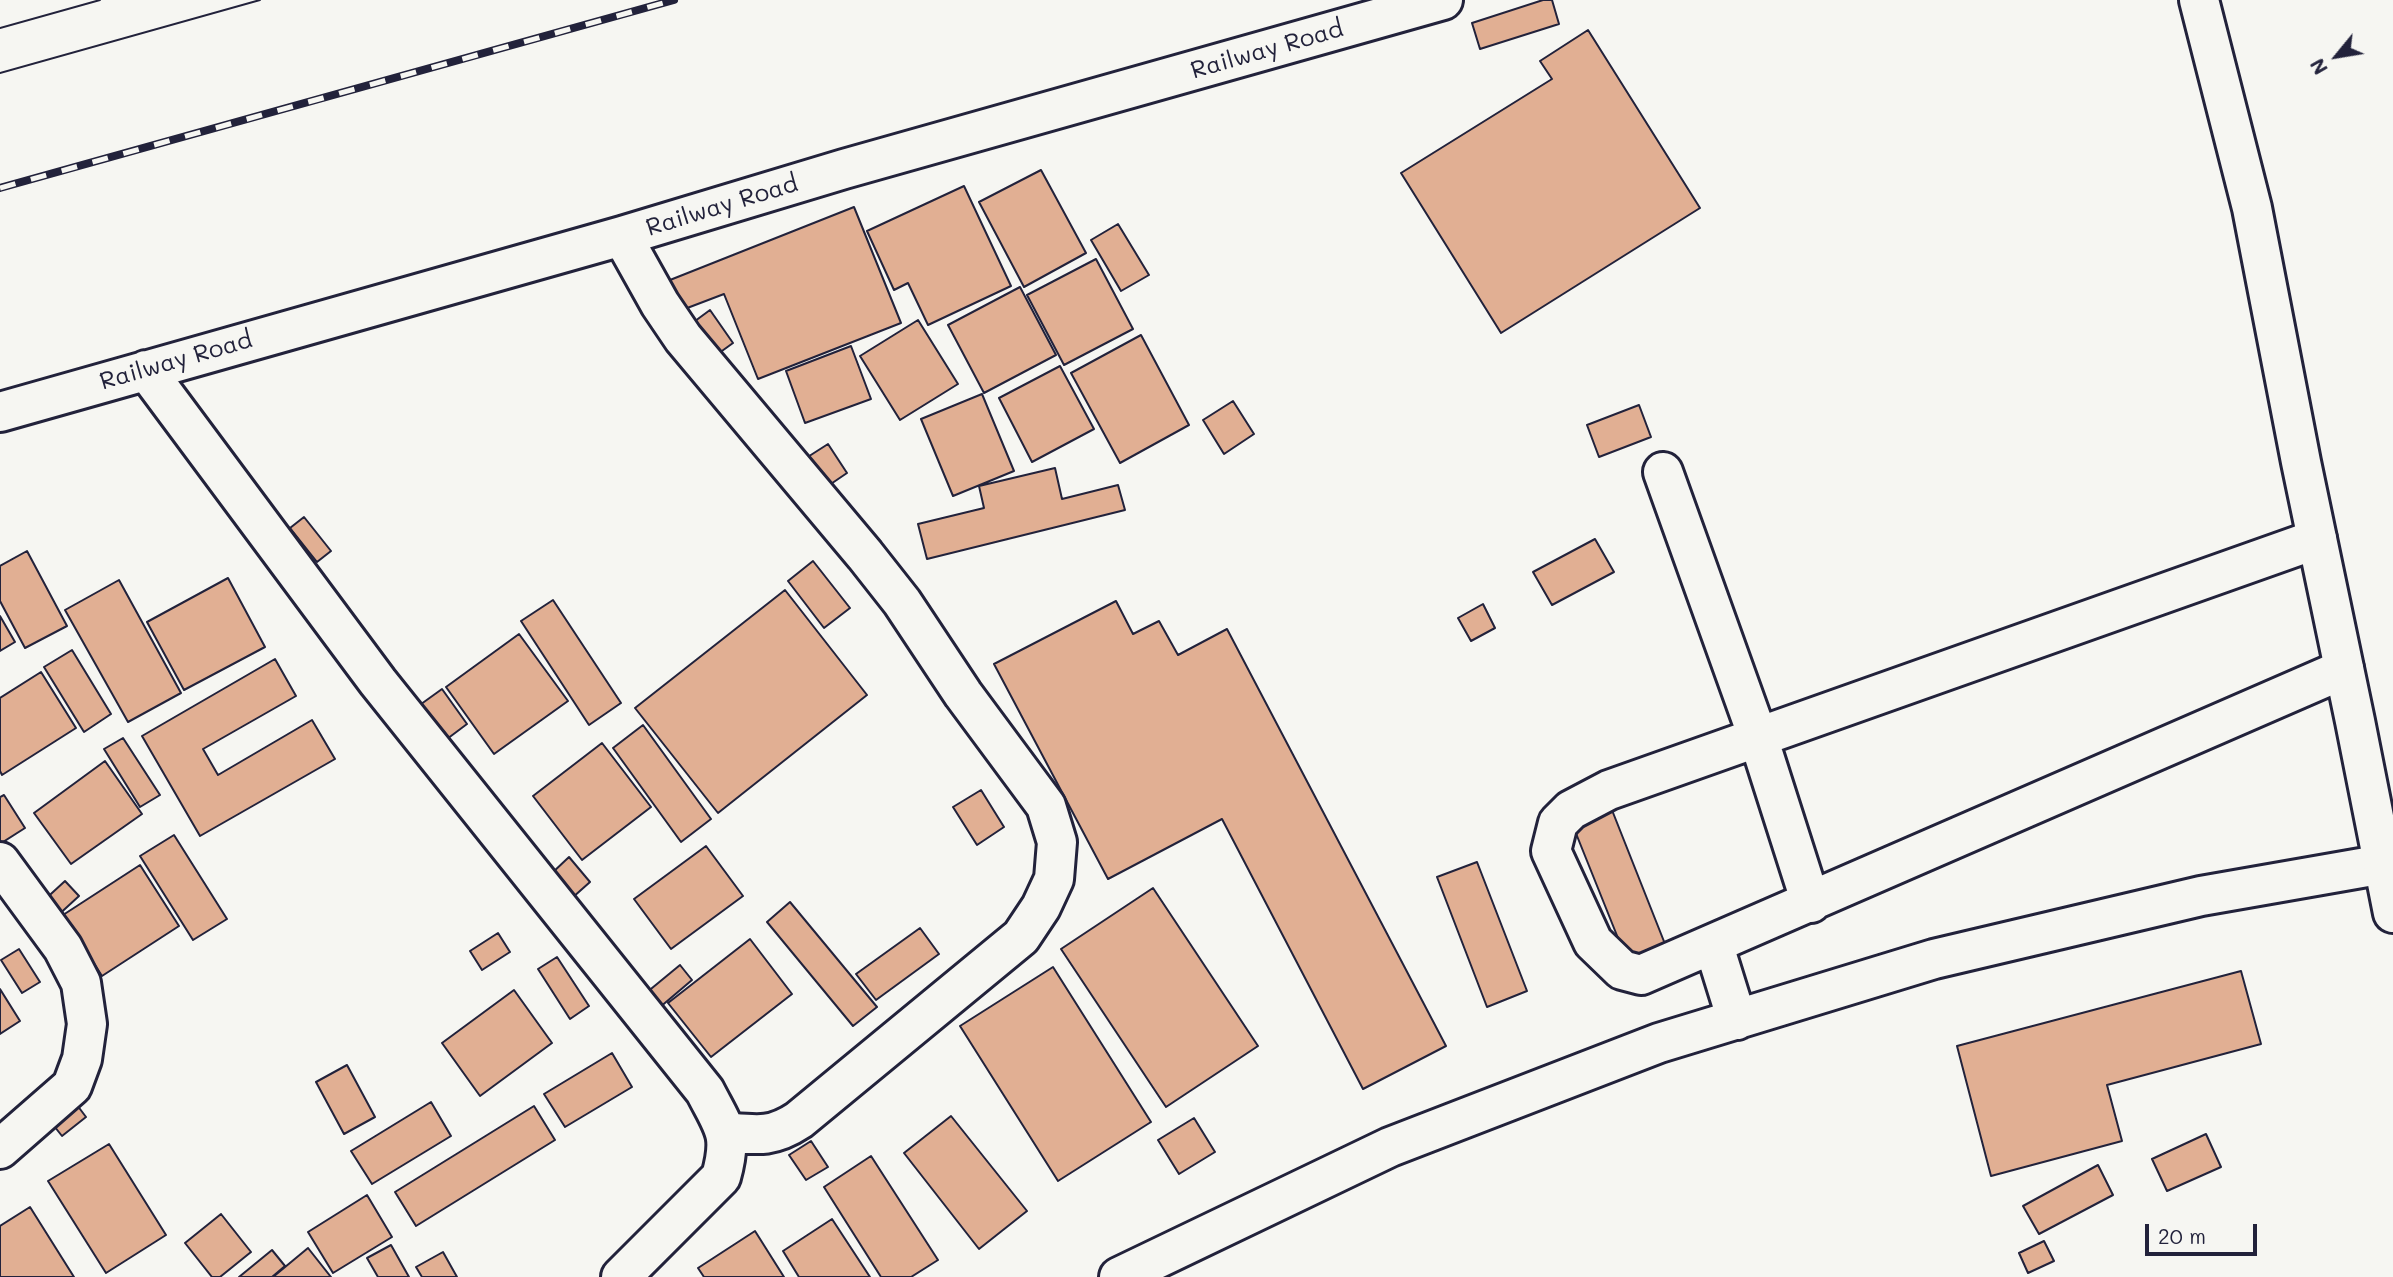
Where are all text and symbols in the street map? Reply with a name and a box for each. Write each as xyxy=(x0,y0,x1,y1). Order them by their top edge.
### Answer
street label: Railway Road xyxy=(1187,14,1347,86)
north arrow xyxy=(2302,21,2372,91)
text: N xyxy=(2304,54,2333,79)
street label: Railway Road xyxy=(643,169,801,243)
street label: Railway Road xyxy=(96,325,256,397)
scale bar xyxy=(2148,1210,2260,1254)
text: 20 m xyxy=(2158,1222,2206,1249)

